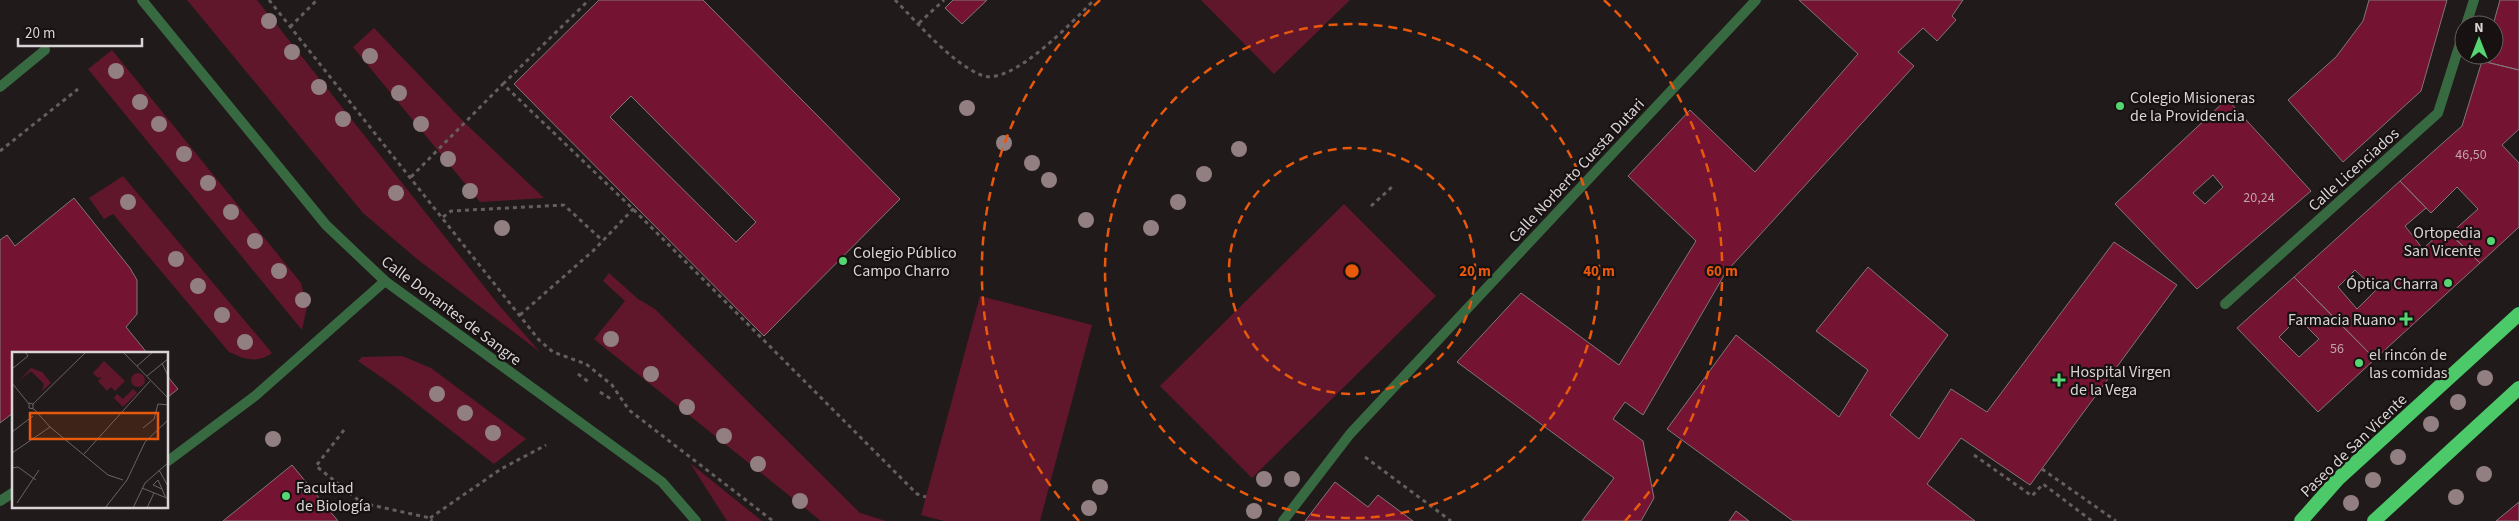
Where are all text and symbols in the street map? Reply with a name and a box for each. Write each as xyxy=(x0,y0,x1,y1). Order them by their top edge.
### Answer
scale bar xyxy=(18,15,141,47)
north arrow xyxy=(2454,15,2504,65)
text: N xyxy=(2474,18,2484,38)
text: 20 m xyxy=(25,23,55,44)
place label: Colegio Misioneras de la Providencia xyxy=(2130,87,2255,127)
street label: Calle Norberto Cuesta Dutari xyxy=(1504,94,1650,248)
marker: Colegio Misioneras de la Providencia xyxy=(2114,100,2126,112)
street label: Calle Licenciados xyxy=(2303,123,2404,217)
house number: 46,50 xyxy=(2455,145,2487,165)
house number: 20,24 xyxy=(2243,188,2275,208)
place label: Ortopedia San Vicente xyxy=(2403,222,2481,262)
marker: Ortopedia San Vicente xyxy=(2485,235,2497,247)
place label: Colegio Público Campo Charro xyxy=(853,242,957,282)
street label: Calle Donantes de Sangre xyxy=(377,251,526,371)
marker: Colegio Público Campo Charro xyxy=(837,255,849,267)
text: 20 m xyxy=(1459,261,1491,282)
text: 40 m xyxy=(1583,261,1615,282)
text: 60 m xyxy=(1706,261,1738,282)
centre of rings xyxy=(1343,262,1361,280)
place label: Óptica Charra xyxy=(2346,273,2438,295)
marker: Óptica Charra xyxy=(2442,277,2454,289)
place label: Farmacia Ruano xyxy=(2288,309,2396,331)
marker: Farmacia Ruano xyxy=(2400,313,2412,325)
house number: 56 xyxy=(2330,339,2344,359)
place label: el rincón de las comidas xyxy=(2369,344,2448,384)
inset map xyxy=(12,352,169,508)
marker: el rincón de las comidas xyxy=(2353,357,2365,369)
place label: Hospital Virgen de la Vega xyxy=(2070,361,2171,401)
marker: Hospital Virgen de la Vega xyxy=(2052,373,2066,387)
street label: Paseo de San Vicente xyxy=(2296,389,2412,502)
place label: Facultad de Biología xyxy=(296,477,371,517)
marker: Facultad de Biología xyxy=(280,490,292,502)

